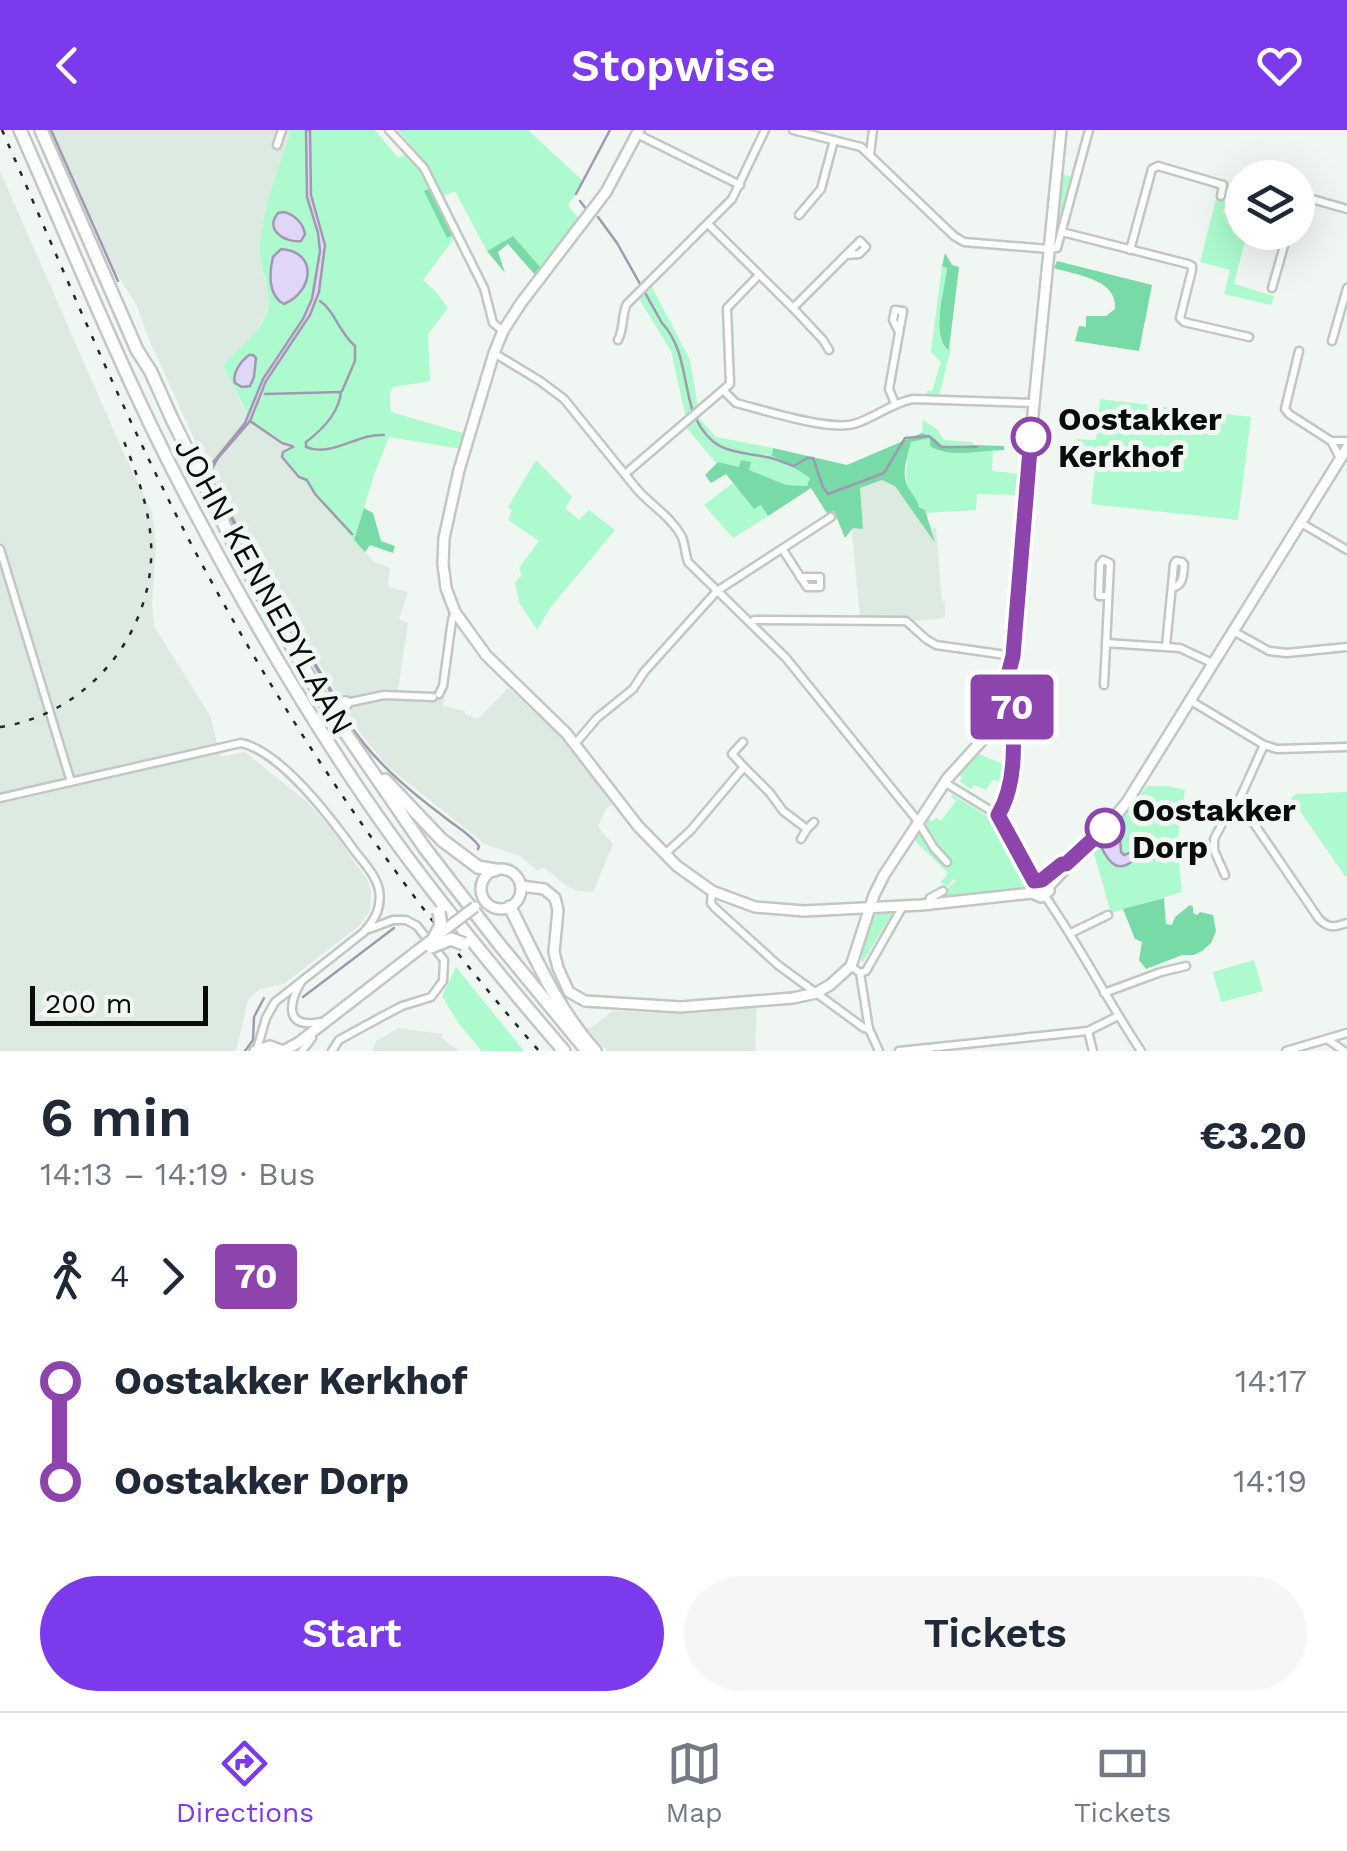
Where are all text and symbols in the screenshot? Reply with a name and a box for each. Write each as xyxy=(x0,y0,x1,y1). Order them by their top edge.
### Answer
icon: back xyxy=(40,38,95,93)
icon: heart xyxy=(1252,38,1307,93)
text: Stopwise xyxy=(571,39,776,92)
map controls xyxy=(1225,160,1315,250)
button: layers xyxy=(1225,160,1315,250)
place label: Oostakker Kerkhof xyxy=(1058,400,1222,475)
marker: Oostakker Kerkhof xyxy=(1012,418,1050,456)
street label: JOHN KENNEDYLAAN xyxy=(166,431,362,741)
line badge: 70 xyxy=(967,674,1057,740)
text: 70 xyxy=(991,686,1033,728)
place label: Oostakker Dorp xyxy=(1132,791,1296,866)
marker: Oostakker Dorp xyxy=(1086,809,1124,847)
scale bar xyxy=(30,981,208,1026)
text: 200 m xyxy=(45,987,132,1020)
text: 6 min xyxy=(40,1085,192,1149)
text: €3.20 xyxy=(1200,1114,1307,1158)
text: 14:13 – 14:19 · Bus xyxy=(40,1155,315,1193)
icon: walk xyxy=(40,1249,95,1304)
icon: forward xyxy=(145,1249,200,1304)
text: 70 xyxy=(235,1255,277,1297)
text: 4 xyxy=(110,1257,130,1295)
text: Oostakker Kerkhof xyxy=(114,1359,468,1403)
text: 14:17 xyxy=(1235,1362,1307,1400)
text: Oostakker Dorp xyxy=(114,1459,409,1503)
text: 14:19 xyxy=(1233,1462,1307,1500)
button: Start xyxy=(40,1576,664,1691)
button: Tickets xyxy=(684,1576,1307,1691)
tab: Directions xyxy=(176,1736,314,1829)
tab: Map xyxy=(666,1736,723,1829)
tab: Tickets xyxy=(1074,1736,1171,1829)

